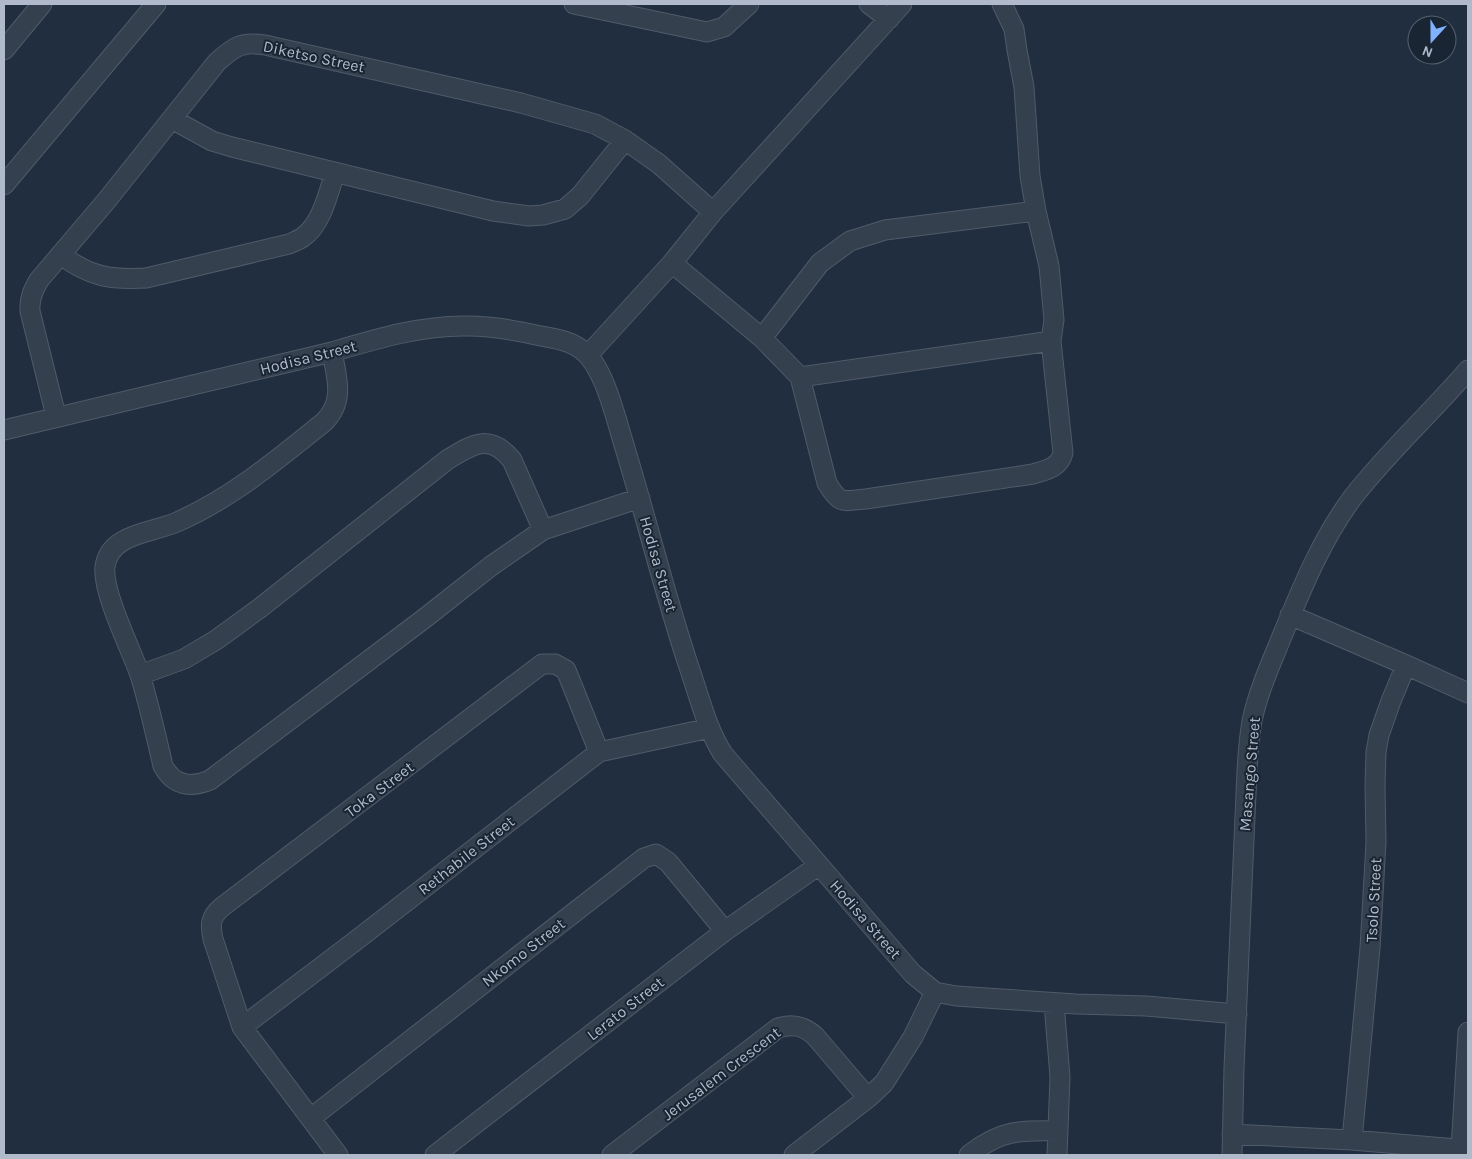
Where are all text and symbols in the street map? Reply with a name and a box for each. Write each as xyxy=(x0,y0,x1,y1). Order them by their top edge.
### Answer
north arrow xyxy=(1407,15,1457,65)
street label: Diketso Street xyxy=(261,36,366,77)
text: N xyxy=(1420,42,1435,61)
street label: Hodisa Street xyxy=(258,336,358,379)
street label: Hodisa Street xyxy=(636,514,681,614)
street label: Masango Street xyxy=(1235,716,1264,832)
street label: Toka Street xyxy=(341,757,417,821)
street label: Rethabile Street xyxy=(414,812,518,899)
street label: Tsolo Street xyxy=(1362,857,1385,943)
street label: Hodisa Street xyxy=(826,876,905,963)
street label: Nkomo Street xyxy=(478,914,569,991)
street label: Lerato Street xyxy=(583,972,668,1044)
street label: Jerusalem Crescent xyxy=(658,1023,784,1124)

